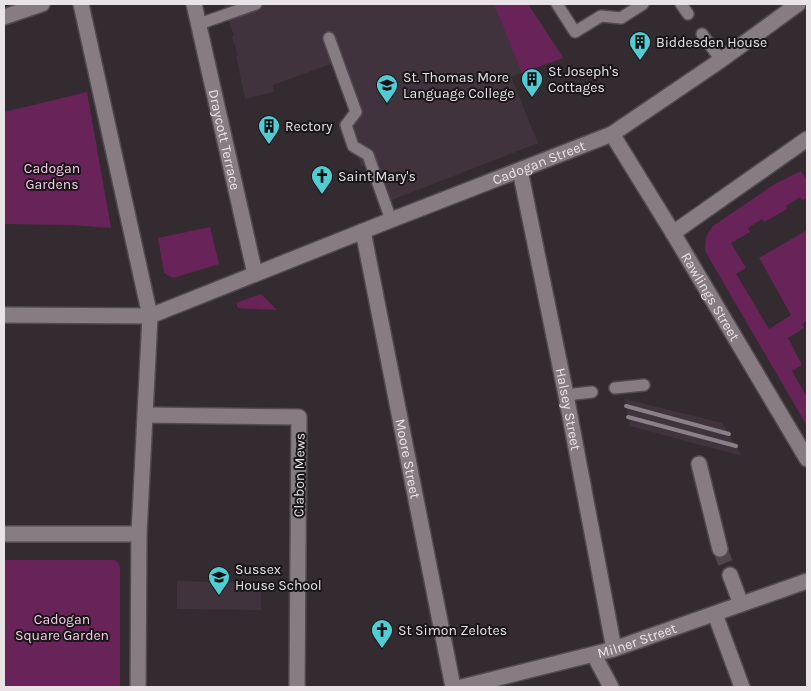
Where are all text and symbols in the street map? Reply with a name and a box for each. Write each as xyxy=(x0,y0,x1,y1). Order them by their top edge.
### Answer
building icon: Biddesden House xyxy=(628,30,652,61)
place label: Biddesden House xyxy=(656,34,767,51)
place label: St Joseph's Cottages xyxy=(548,63,619,96)
building icon: St Joseph's Cottages xyxy=(520,67,544,98)
place label: St. Thomas More Language College xyxy=(403,69,515,102)
school or university icon: St. Thomas More Language College xyxy=(375,73,399,104)
street label: Draycott Terrace xyxy=(205,88,244,192)
building icon: Rectory xyxy=(257,114,281,145)
place label: Rectory xyxy=(285,118,333,135)
street label: Cadogan Street xyxy=(490,137,588,189)
park label: Cadogan Gardens xyxy=(24,160,80,193)
church icon: Saint Mary's xyxy=(310,164,334,195)
place label: Saint Mary's xyxy=(338,168,416,185)
street label: Rawlings Street xyxy=(677,249,743,344)
street label: Halsey Street xyxy=(552,366,584,452)
street label: Moore Street xyxy=(391,417,424,500)
street label: Clabon Mews xyxy=(290,433,309,517)
place label: Sussex House School xyxy=(235,561,322,594)
school or university icon: Sussex House School xyxy=(207,565,231,596)
park label: Cadogan Square Garden xyxy=(15,611,109,644)
church icon: St Simon Zelotes xyxy=(370,618,394,649)
street label: Milner Street xyxy=(596,620,679,662)
place label: St Simon Zelotes xyxy=(398,622,507,639)

